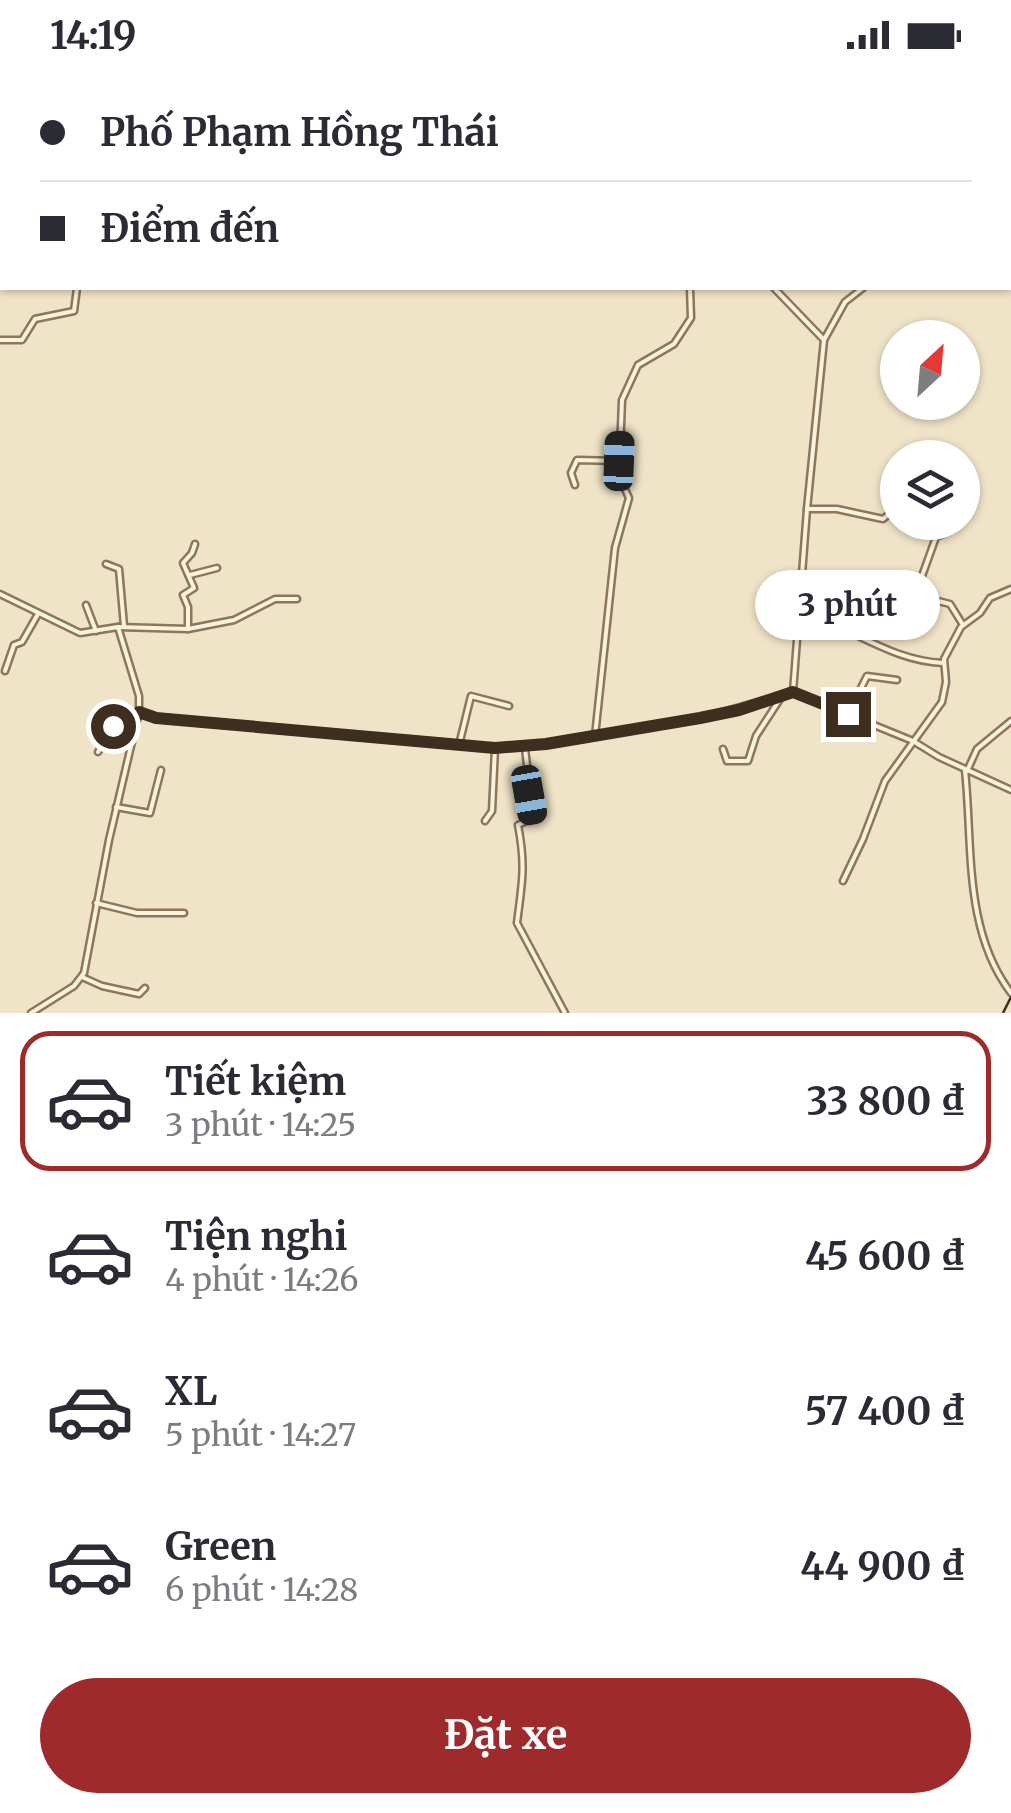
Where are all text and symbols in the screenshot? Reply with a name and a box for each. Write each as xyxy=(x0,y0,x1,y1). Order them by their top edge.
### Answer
text: 14:19 xyxy=(50,12,136,59)
text: Phố Phạm Hồng Thái xyxy=(100,109,499,156)
text: Điểm đến xyxy=(100,205,279,252)
north arrow xyxy=(880,320,980,420)
map controls xyxy=(880,320,980,540)
car xyxy=(603,430,635,492)
button: layers xyxy=(880,440,980,540)
callout: 3 phút xyxy=(756,569,940,639)
text: 3 phút xyxy=(798,585,897,625)
route end xyxy=(826,692,871,737)
route start xyxy=(91,704,136,749)
car xyxy=(509,763,549,827)
icon: car xyxy=(45,1056,135,1146)
text: Tiết kiệm xyxy=(165,1058,346,1105)
text: 33 800 ₫ xyxy=(807,1078,966,1125)
text: 3 phút · 14:25 xyxy=(165,1105,356,1145)
icon: car xyxy=(45,1211,135,1301)
text: Tiện nghi xyxy=(165,1213,348,1260)
text: 45 600 ₫ xyxy=(805,1233,966,1280)
text: 4 phút · 14:26 xyxy=(165,1260,359,1300)
icon: car xyxy=(45,1366,135,1456)
text: XL xyxy=(165,1368,217,1415)
text: 57 400 ₫ xyxy=(805,1388,966,1435)
text: 5 phút · 14:27 xyxy=(165,1415,356,1455)
icon: car xyxy=(45,1521,135,1611)
text: Green xyxy=(165,1523,276,1570)
text: 44 900 ₫ xyxy=(800,1543,966,1590)
text: 6 phút · 14:28 xyxy=(165,1570,358,1610)
button: Đặt xe xyxy=(40,1678,971,1793)

